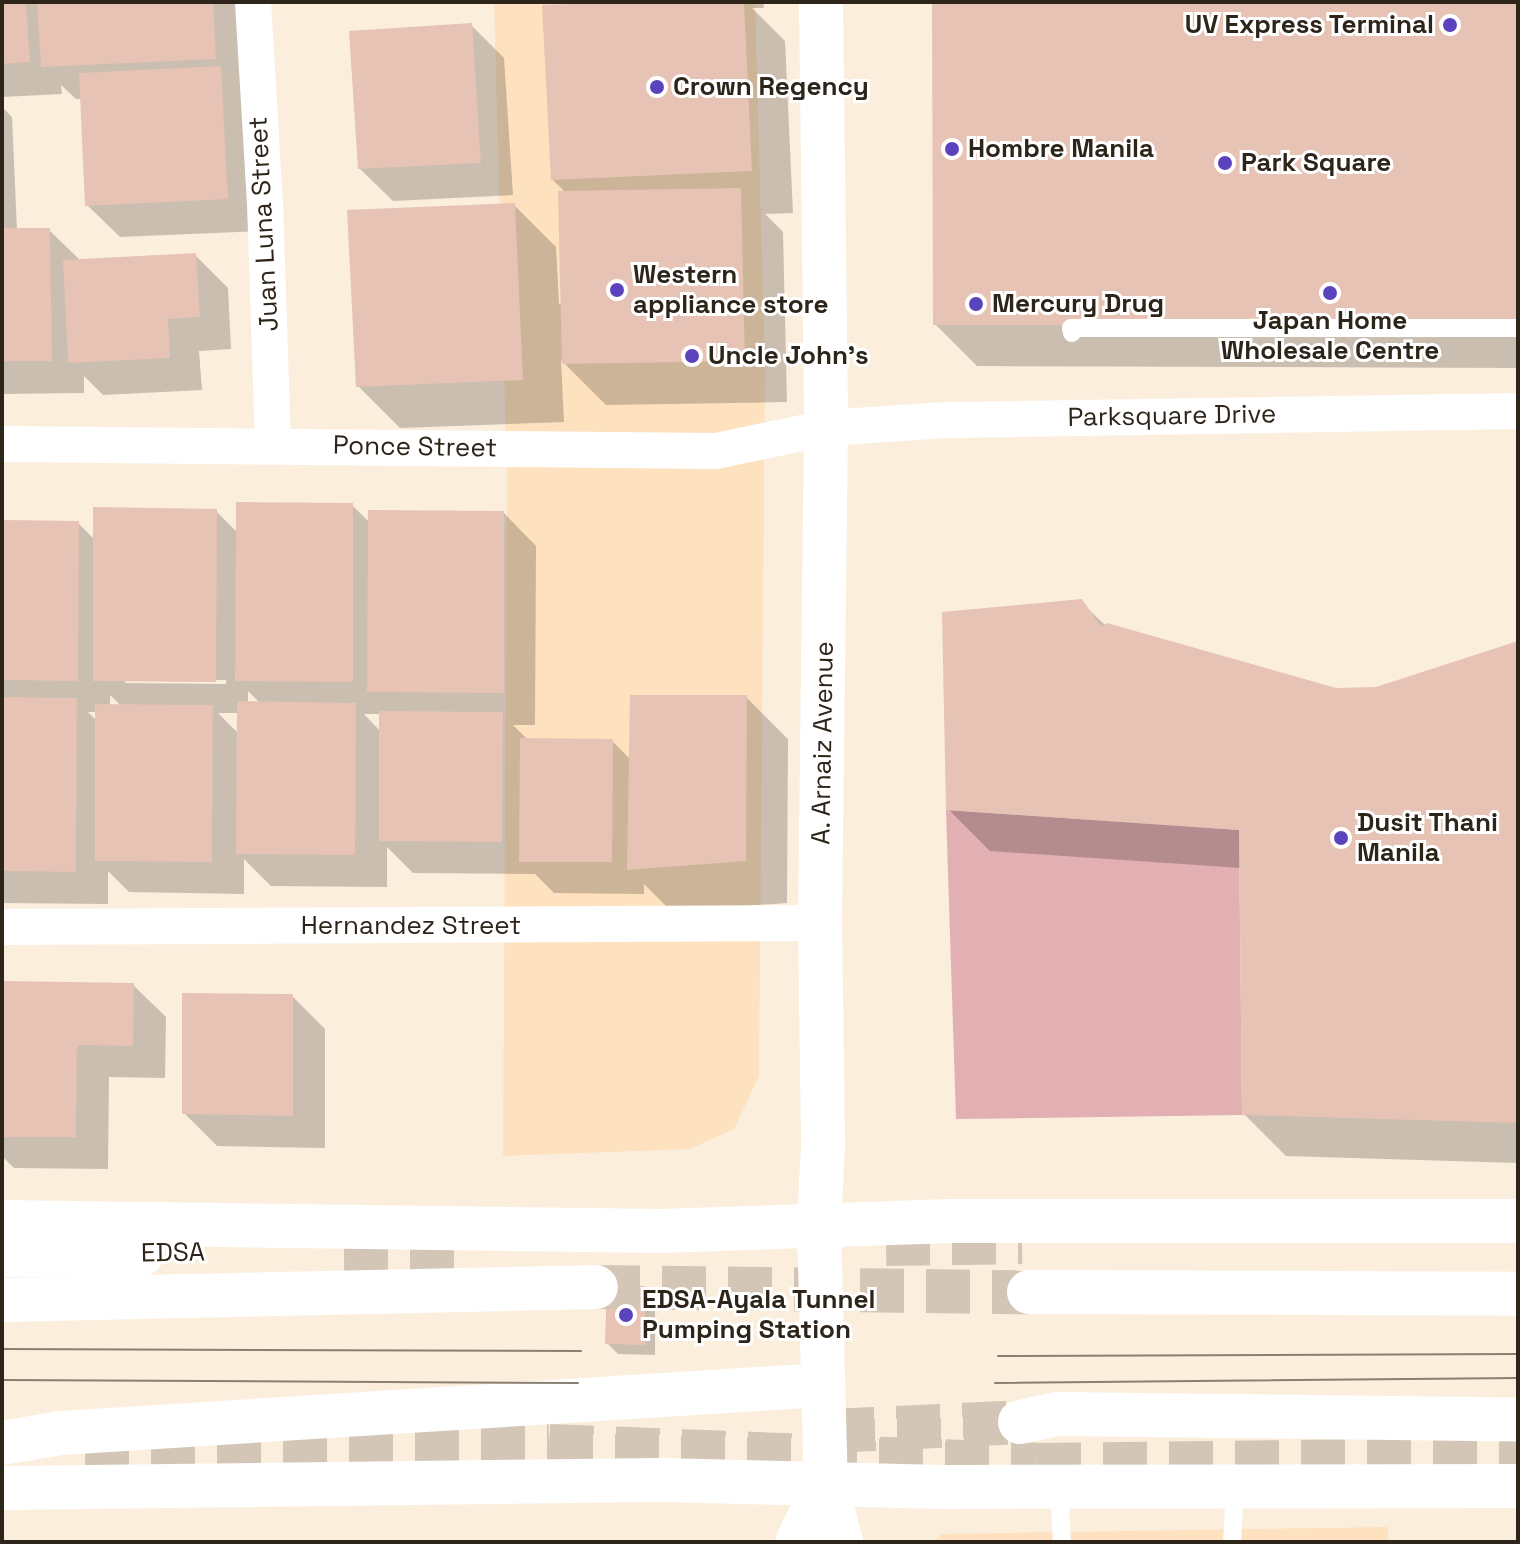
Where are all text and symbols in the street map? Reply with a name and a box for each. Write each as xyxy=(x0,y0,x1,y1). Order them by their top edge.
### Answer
place label: UV Express Terminal xyxy=(1184,9,1434,41)
marker: UV Express Terminal xyxy=(1441,16,1459,34)
place label: Crown Regency xyxy=(673,71,869,103)
marker: Crown Regency xyxy=(648,78,666,96)
street label: Juan Luna Street xyxy=(243,116,285,332)
place label: Hombre Manila xyxy=(968,133,1154,165)
marker: Hombre Manila xyxy=(943,140,961,158)
place label: Park Square xyxy=(1241,147,1391,179)
marker: Park Square xyxy=(1216,154,1234,172)
place label: Western appliance store xyxy=(633,259,828,320)
marker: Western appliance store xyxy=(608,281,626,299)
marker: Japan Home Wholesale Centre xyxy=(1321,284,1339,302)
place label: Mercury Drug xyxy=(992,288,1164,320)
marker: Mercury Drug xyxy=(967,295,985,313)
place label: Japan Home Wholesale Centre xyxy=(1221,305,1439,366)
place label: Uncle John's xyxy=(708,340,869,372)
marker: Uncle John's xyxy=(683,347,701,365)
street label: Parksquare Drive xyxy=(1067,399,1277,433)
street label: Ponce Street xyxy=(333,430,497,464)
street label: A. Arnaiz Avenue xyxy=(806,640,840,846)
place label: Dusit Thani Manila xyxy=(1357,807,1499,868)
marker: Dusit Thani Manila xyxy=(1332,829,1350,847)
street label: Hernandez Street xyxy=(301,910,521,942)
street label: EDSA xyxy=(141,1237,205,1269)
place label: EDSA-Ayala Tunnel Pumping Station xyxy=(642,1284,876,1346)
marker: EDSA-Ayala Tunnel Pumping Station xyxy=(617,1306,635,1324)

